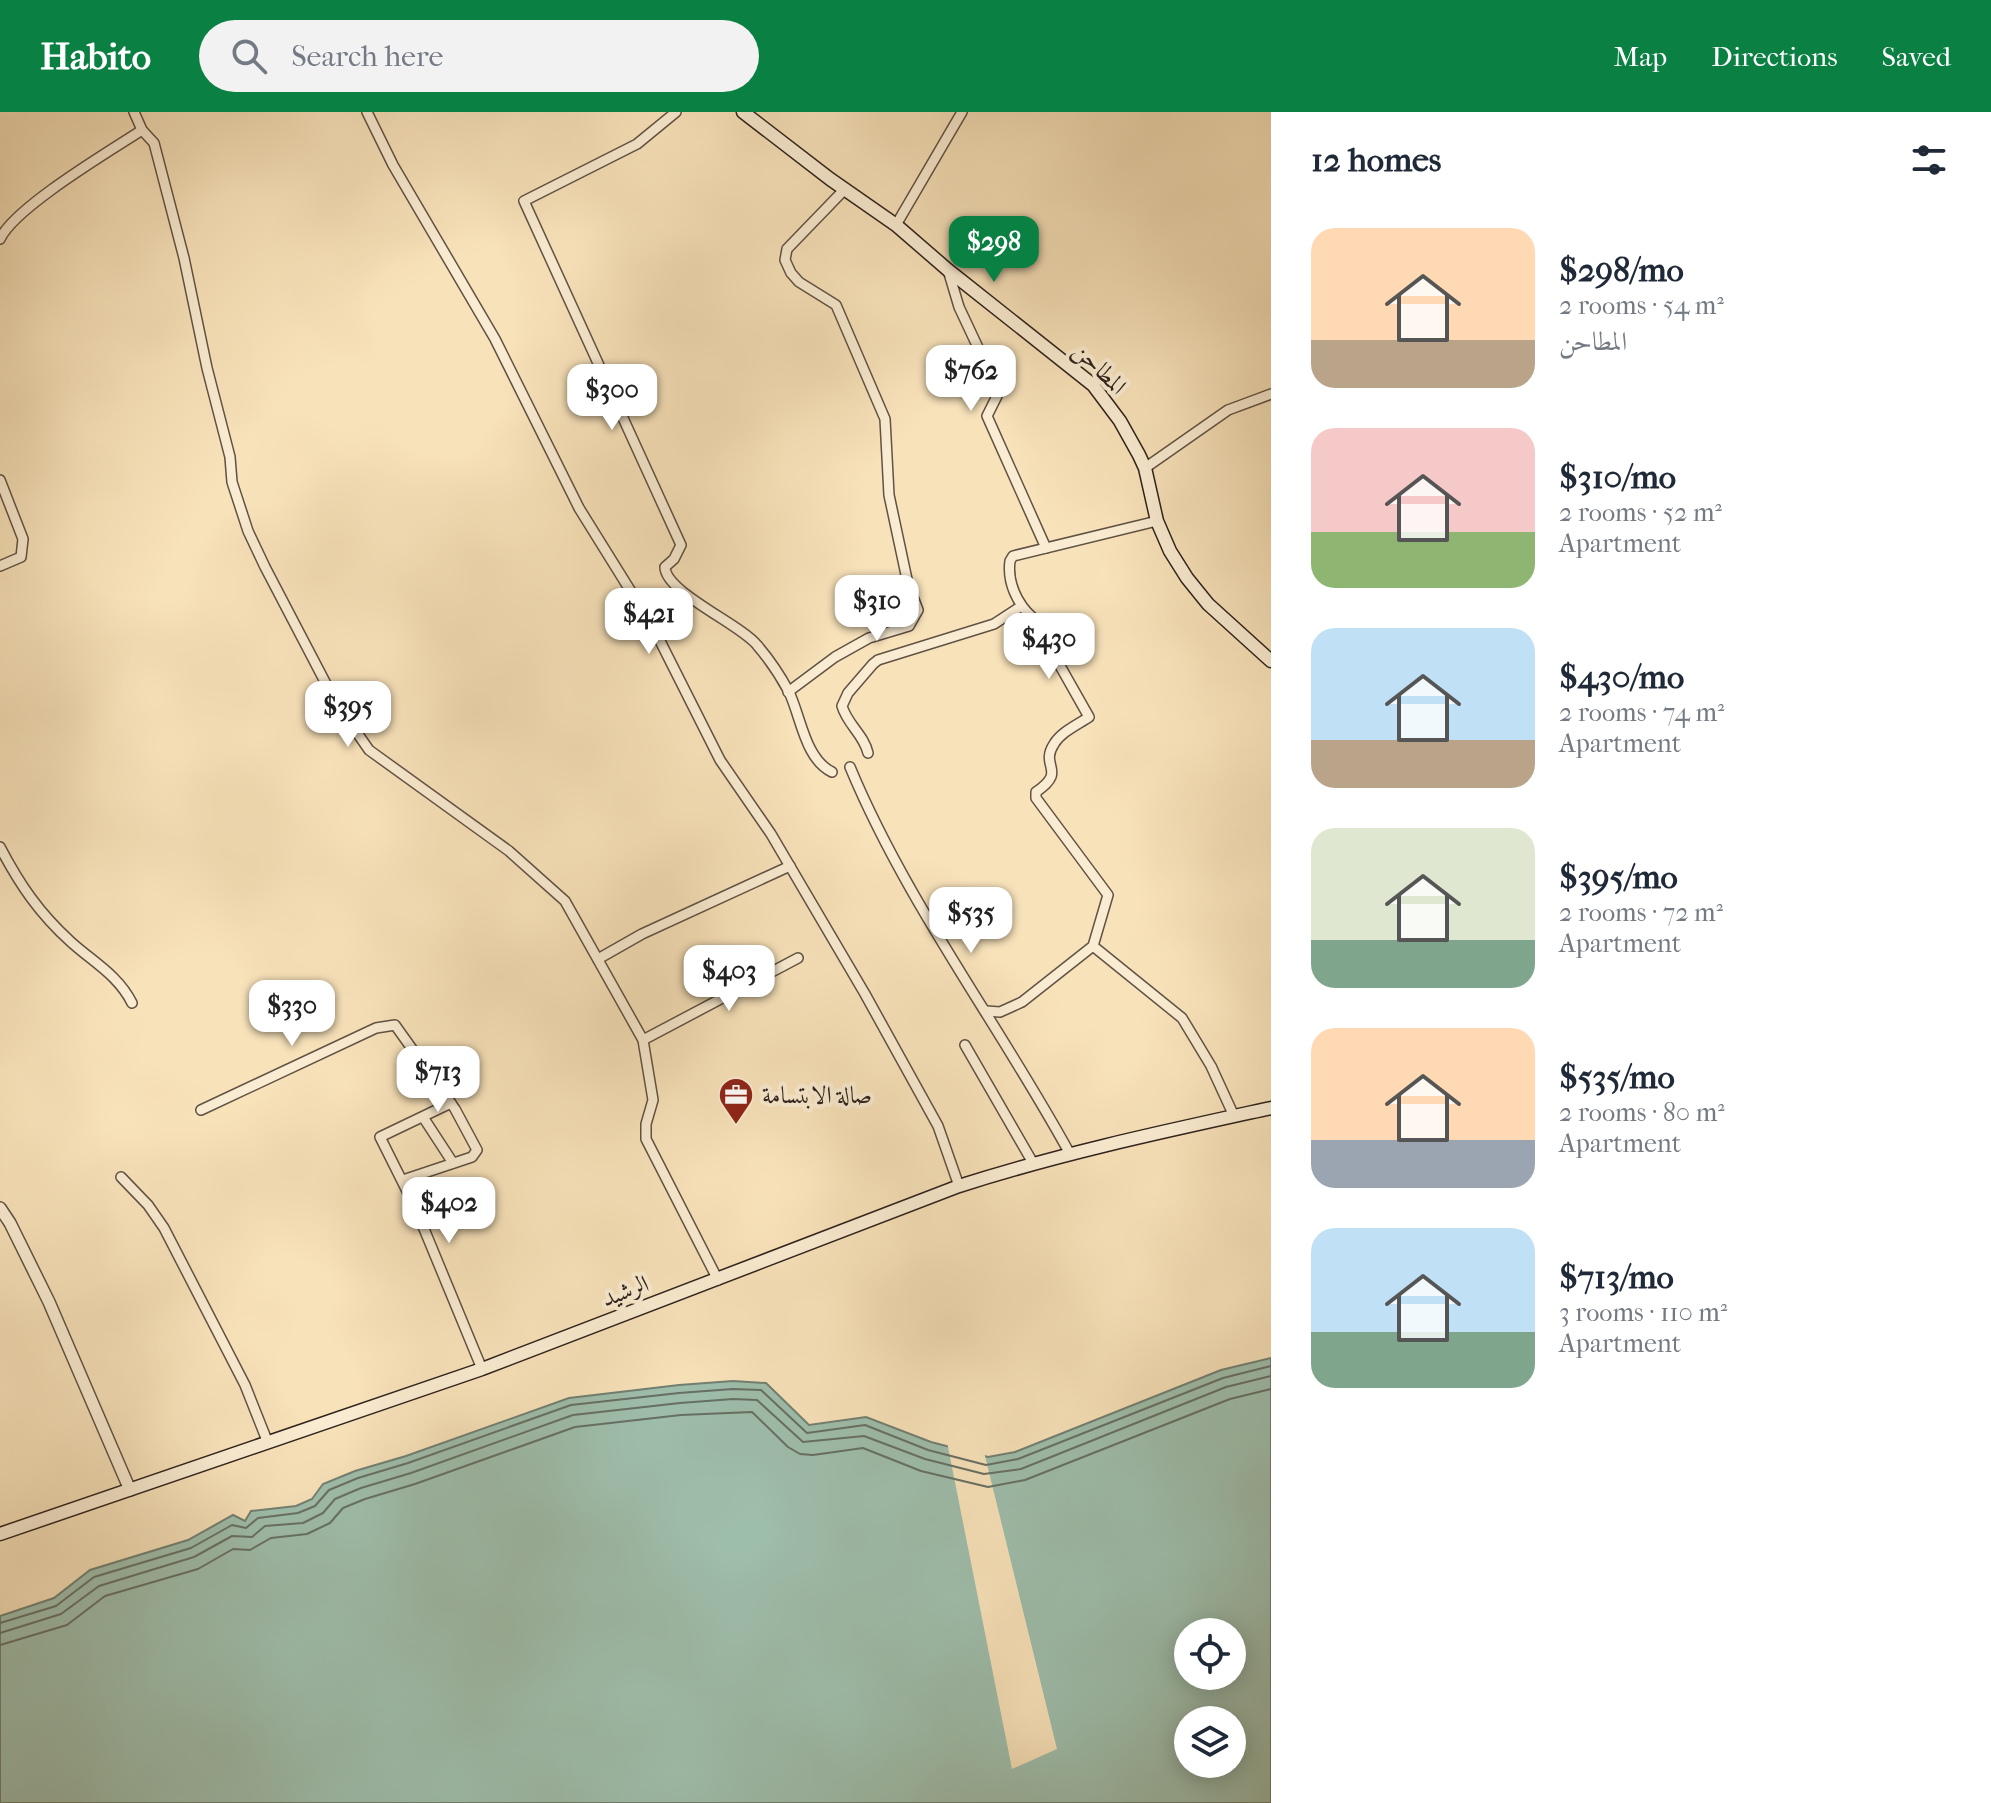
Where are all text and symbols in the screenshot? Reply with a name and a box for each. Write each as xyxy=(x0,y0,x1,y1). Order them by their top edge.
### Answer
search box xyxy=(199,20,759,92)
text: Habito xyxy=(40,34,151,79)
icon: search xyxy=(227,34,271,78)
text: Search here xyxy=(291,39,443,74)
text: Map xyxy=(1614,40,1667,73)
text: Directions xyxy=(1711,40,1838,73)
text: Saved xyxy=(1882,40,1951,73)
icon: filters xyxy=(1907,138,1951,182)
text: 12 homes xyxy=(1311,140,1441,180)
pin: $298 xyxy=(947,216,1041,284)
text: $298 xyxy=(967,226,1021,257)
text: $298/mo xyxy=(1559,250,1684,290)
icon: home xyxy=(1375,260,1471,356)
text: 2 rooms · 54 m² xyxy=(1559,290,1724,321)
text: المطاحن xyxy=(1559,326,1627,357)
street label: المطاحن xyxy=(1066,336,1132,402)
pin: $762 xyxy=(924,345,1018,413)
text: $762 xyxy=(944,355,998,386)
pin: $300 xyxy=(565,364,659,432)
text: $300 xyxy=(585,374,639,405)
text: $310/mo xyxy=(1559,457,1676,497)
icon: home xyxy=(1375,460,1471,556)
text: 2 rooms · 52 m² xyxy=(1559,497,1722,528)
text: Apartment xyxy=(1559,528,1681,559)
pin: $310 xyxy=(830,575,924,643)
text: $310 xyxy=(853,585,901,616)
pin: $421 xyxy=(602,588,696,656)
text: $421 xyxy=(623,598,675,629)
pin: $430 xyxy=(1002,613,1096,681)
text: $430 xyxy=(1022,623,1076,654)
text: $430/mo xyxy=(1559,657,1684,697)
icon: home xyxy=(1375,660,1471,756)
pin: $395 xyxy=(301,681,395,749)
text: $395 xyxy=(323,691,373,722)
text: 2 rooms · 74 m² xyxy=(1559,697,1724,728)
text: Apartment xyxy=(1559,728,1681,759)
text: $395/mo xyxy=(1559,857,1678,897)
icon: home xyxy=(1375,860,1471,956)
pin: $535 xyxy=(924,887,1018,955)
text: $535 xyxy=(947,897,995,928)
text: 2 rooms · 72 m² xyxy=(1559,897,1723,928)
text: Apartment xyxy=(1559,928,1681,959)
pin: $403 xyxy=(682,945,776,1013)
text: $403 xyxy=(702,955,756,986)
pin: $330 xyxy=(245,980,339,1048)
text: $330 xyxy=(267,990,317,1021)
pin: $713 xyxy=(391,1046,485,1114)
text: $713 xyxy=(415,1056,461,1087)
text: $535/mo xyxy=(1559,1057,1675,1097)
icon: home xyxy=(1375,1060,1471,1156)
office icon: صالة الابتسامة xyxy=(717,1076,755,1126)
place label: صالة الابتسامة xyxy=(762,1081,872,1109)
text: 2 rooms · 80 m² xyxy=(1559,1097,1725,1128)
text: Apartment xyxy=(1559,1128,1681,1159)
pin: $402 xyxy=(402,1177,496,1245)
text: $402 xyxy=(420,1187,478,1218)
text: $713/mo xyxy=(1559,1257,1674,1297)
icon: home xyxy=(1375,1260,1471,1356)
street label: الرشيد xyxy=(597,1269,653,1313)
text: 3 rooms · 110 m² xyxy=(1559,1297,1727,1328)
text: Apartment xyxy=(1559,1328,1681,1359)
map controls xyxy=(1174,1618,1246,1778)
button: locate xyxy=(1174,1618,1246,1690)
button: layers xyxy=(1174,1706,1246,1778)

